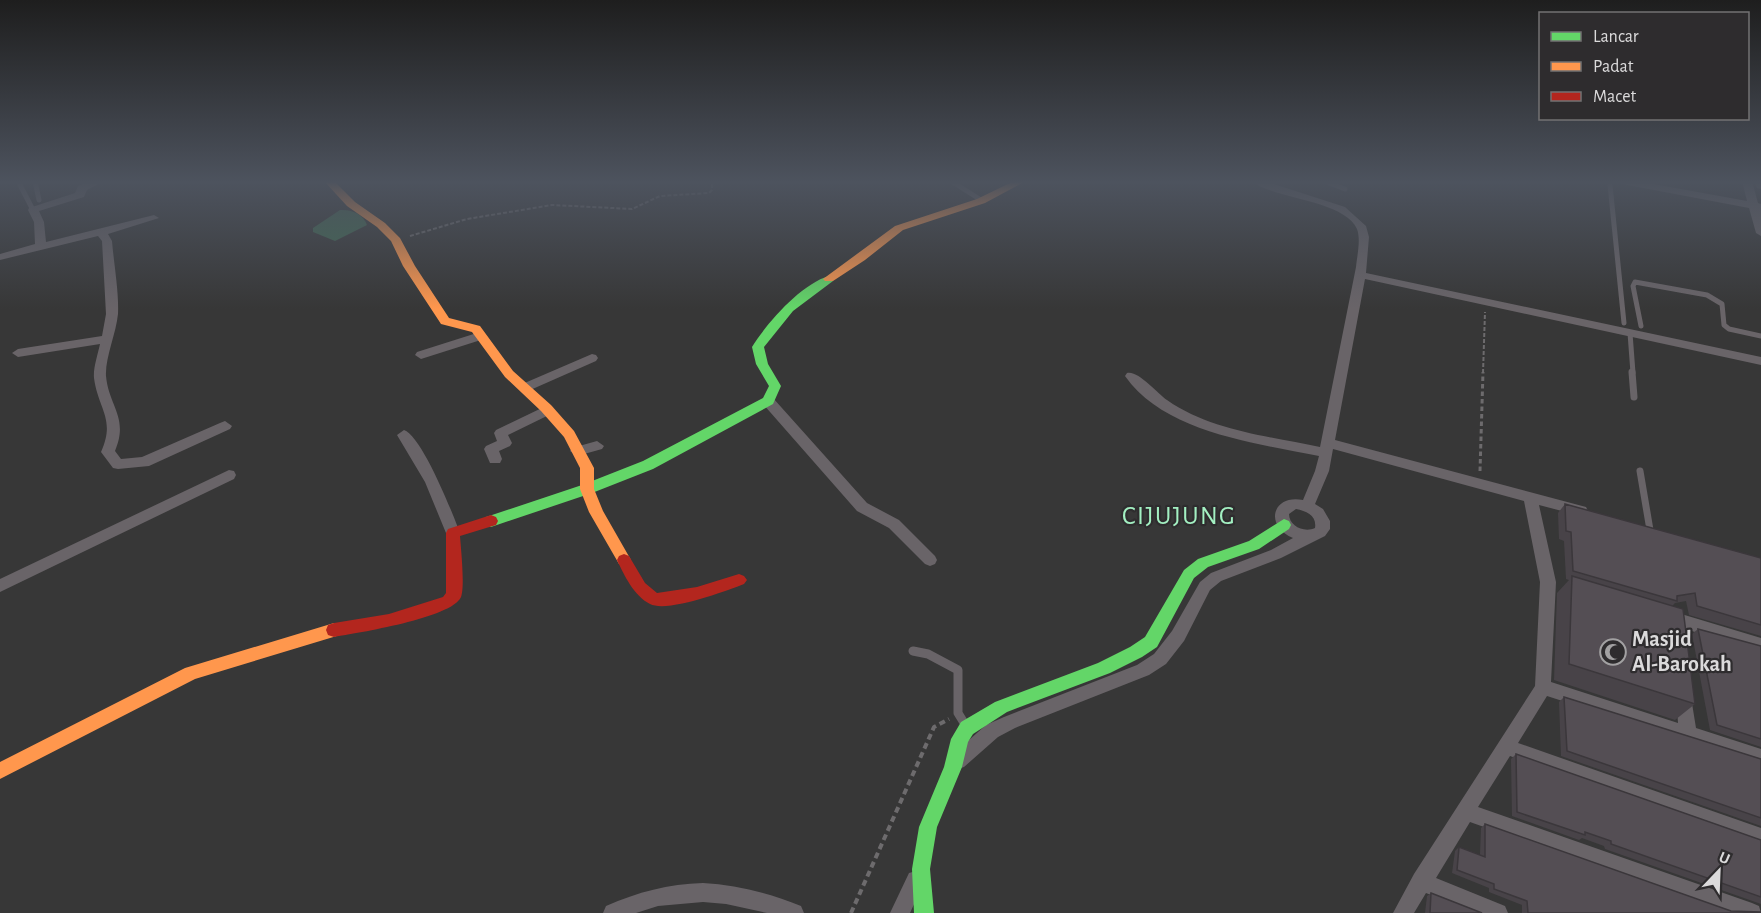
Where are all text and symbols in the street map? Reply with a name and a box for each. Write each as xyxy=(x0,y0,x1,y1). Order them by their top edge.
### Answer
legend xyxy=(1539,12,1749,120)
text: Lancar xyxy=(1593,28,1639,46)
text: Padat xyxy=(1593,58,1634,76)
text: Macet xyxy=(1593,88,1637,106)
district label: CIJUJUNG xyxy=(1122,503,1236,529)
place label: Masjid Al-Barokah xyxy=(1632,628,1732,675)
mosque icon: Masjid Al-Barokah xyxy=(1598,637,1628,667)
north arrow xyxy=(1689,841,1749,901)
text: U xyxy=(1717,849,1732,867)

